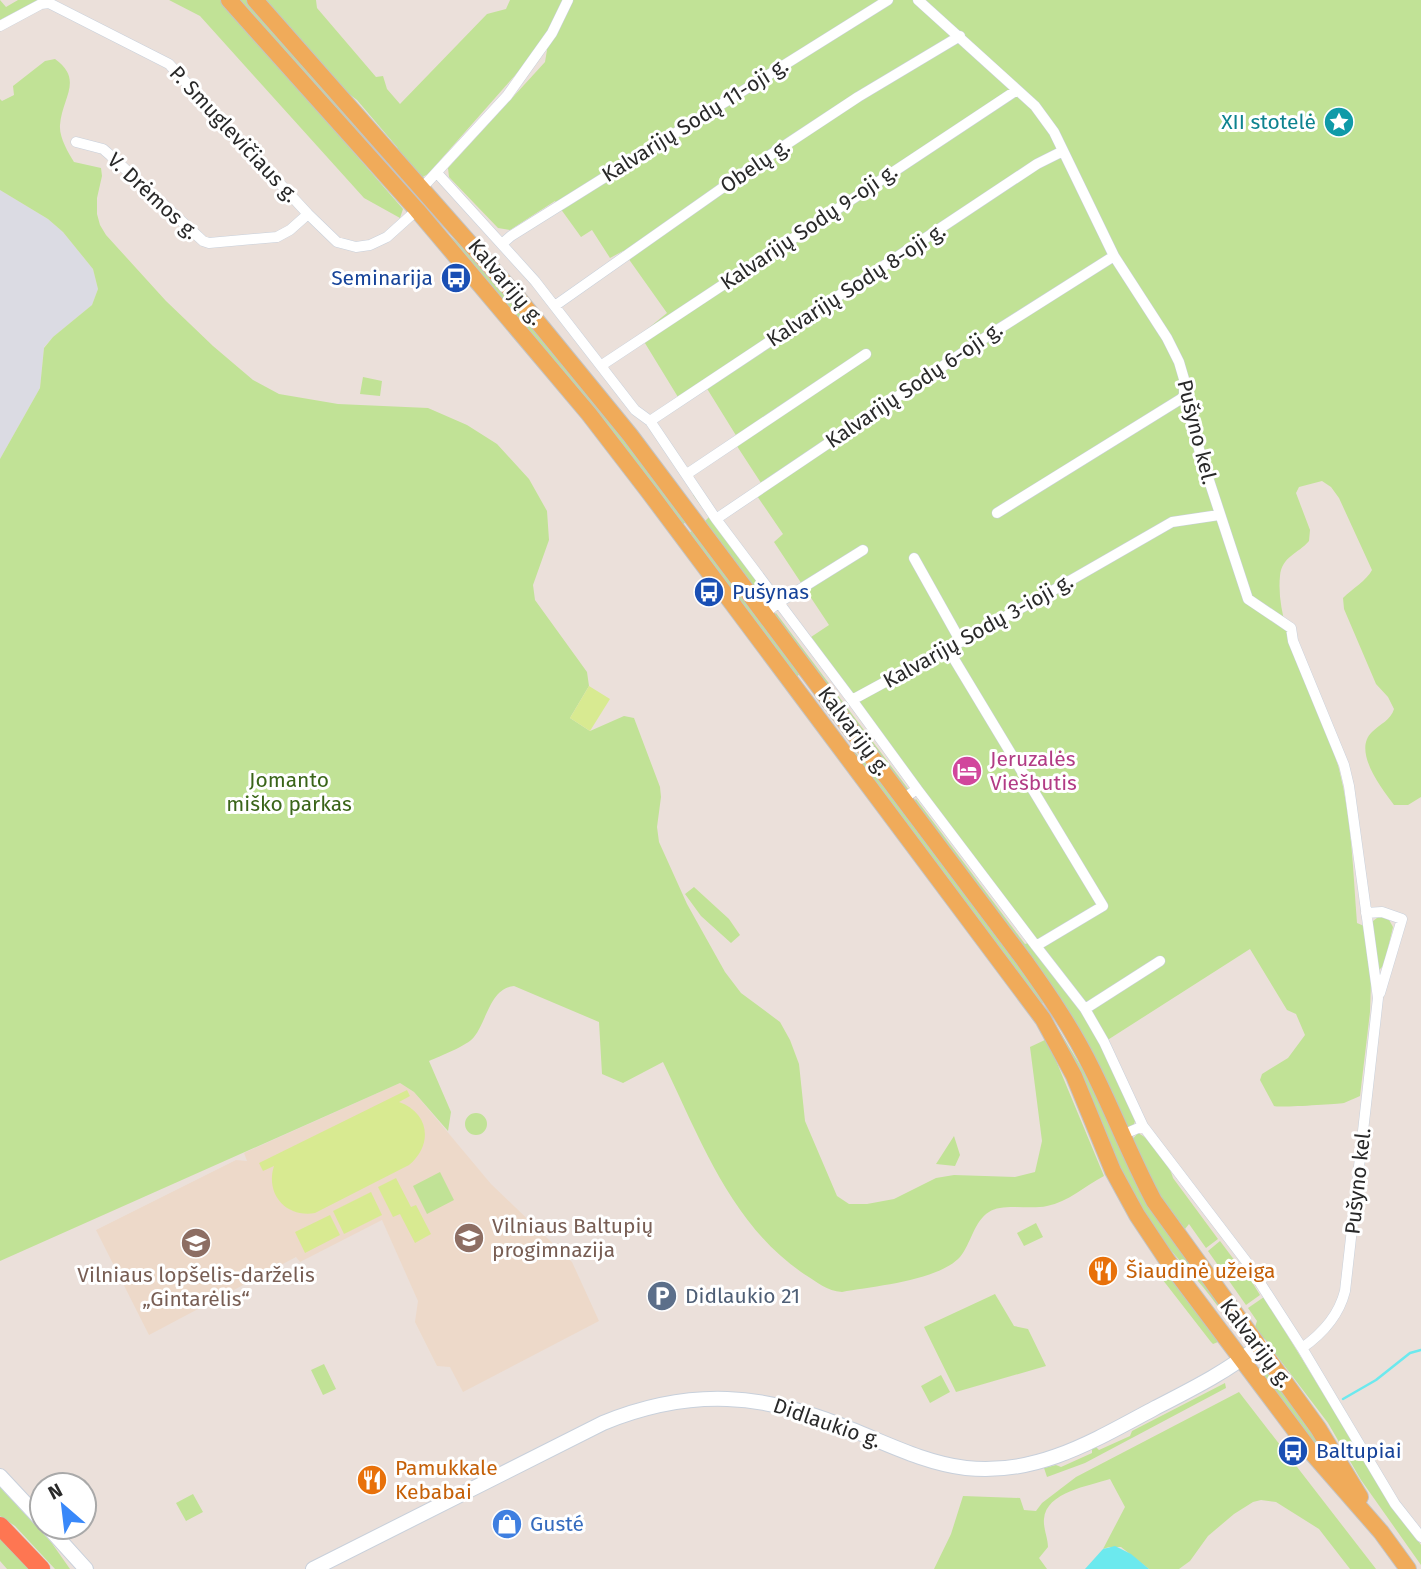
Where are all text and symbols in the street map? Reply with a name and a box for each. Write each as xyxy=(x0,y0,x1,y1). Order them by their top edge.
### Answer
street label: Kalvarijų Sodų 11-oji g. xyxy=(597,52,793,188)
street label: P. Smuglevičiaus g. xyxy=(164,60,304,208)
place icon: XII stotelė xyxy=(1322,105,1356,139)
place label: XII stotelė xyxy=(1221,109,1316,135)
street label: Obelų g. xyxy=(715,133,795,199)
street label: V. Drėmos g. xyxy=(102,147,204,245)
street label: Kalvarijų Sodų 9-oji g. xyxy=(716,158,902,296)
street label: Kalvarijų Sodų 8-oji g. xyxy=(762,217,950,353)
street label: Kalvarijų g. xyxy=(462,234,550,330)
bus stop icon: Seminarija xyxy=(439,261,473,295)
place label: Seminarija xyxy=(331,265,433,291)
street label: Kalvarijų Sodų 6-oji g. xyxy=(821,316,1007,454)
street label: Pušyno kel. xyxy=(1171,377,1223,487)
street label: Kalvarijų Sodų 3-ioji g. xyxy=(879,568,1077,694)
bus stop icon: Pušynas xyxy=(692,575,726,609)
place label: Pušynas xyxy=(732,579,809,605)
street label: Kalvarijų g. xyxy=(812,681,896,781)
place label: Jeruzalės Viešbutis xyxy=(990,746,1077,796)
hotel icon: Jeruzalės Viešbutis xyxy=(950,754,984,788)
park label: Jomanto miško parkas xyxy=(226,767,352,817)
street label: Pušyno kel. xyxy=(1339,1126,1377,1236)
place label: Vilniaus Baltupių progimnazija xyxy=(492,1213,654,1263)
school or university icon: Vilniaus Baltupių progimnazija xyxy=(452,1221,486,1255)
school or university icon: Vilniaus lopšelis-darželis „Gintarėlis“ xyxy=(179,1226,213,1260)
restaurant icon: Šiaudinė užeiga xyxy=(1086,1254,1120,1288)
place label: Šiaudinė užeiga xyxy=(1126,1258,1275,1284)
place label: Vilniaus lopšelis-darželis „Gintarėlis“ xyxy=(77,1262,315,1312)
parking icon: Didlaukio 21 xyxy=(645,1279,679,1313)
place label: Didlaukio 21 xyxy=(685,1283,800,1309)
street label: Kalvarijų g. xyxy=(1214,1293,1298,1393)
street label: Didlaukio g. xyxy=(770,1392,884,1454)
bus stop icon: Baltupiai xyxy=(1276,1434,1310,1468)
place label: Baltupiai xyxy=(1316,1438,1402,1464)
place label: Pamukkale Kebabai xyxy=(395,1455,498,1505)
restaurant icon: Pamukkale Kebabai xyxy=(355,1463,389,1497)
north arrow xyxy=(28,1471,98,1541)
text: N xyxy=(44,1478,66,1505)
shop icon: Gusté xyxy=(490,1507,524,1541)
place label: Gusté xyxy=(530,1511,584,1537)

